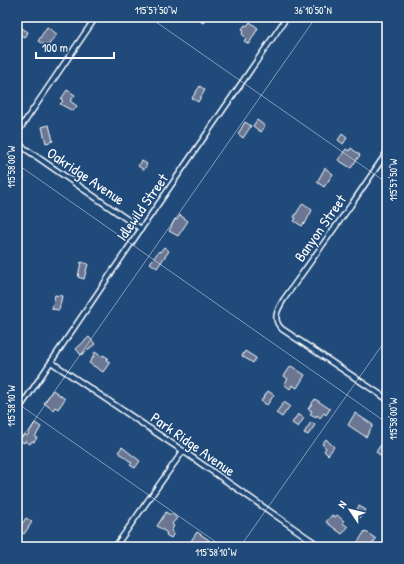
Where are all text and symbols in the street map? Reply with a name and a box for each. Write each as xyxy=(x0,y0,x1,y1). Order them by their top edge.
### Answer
text: 115°57'50"W xyxy=(135,4,178,17)
text: 36°10'50"N xyxy=(294,4,332,17)
scale bar xyxy=(36,34,114,60)
text: 100 m xyxy=(42,39,68,56)
street label: Oakridge Avenue xyxy=(43,142,129,210)
text: 115°58'00"W xyxy=(5,145,18,188)
text: 115°57'50"W xyxy=(387,158,400,201)
street label: Idlewild Street xyxy=(111,168,173,245)
street label: Banyon Street xyxy=(289,189,351,266)
text: 115°58'10"W xyxy=(5,385,18,427)
text: 115°58'00"W xyxy=(387,397,400,440)
street label: Park Ridge Avenue xyxy=(147,407,239,481)
north arrow xyxy=(330,490,370,530)
text: N xyxy=(334,498,349,511)
text: 115°58'10"W xyxy=(195,546,237,559)

